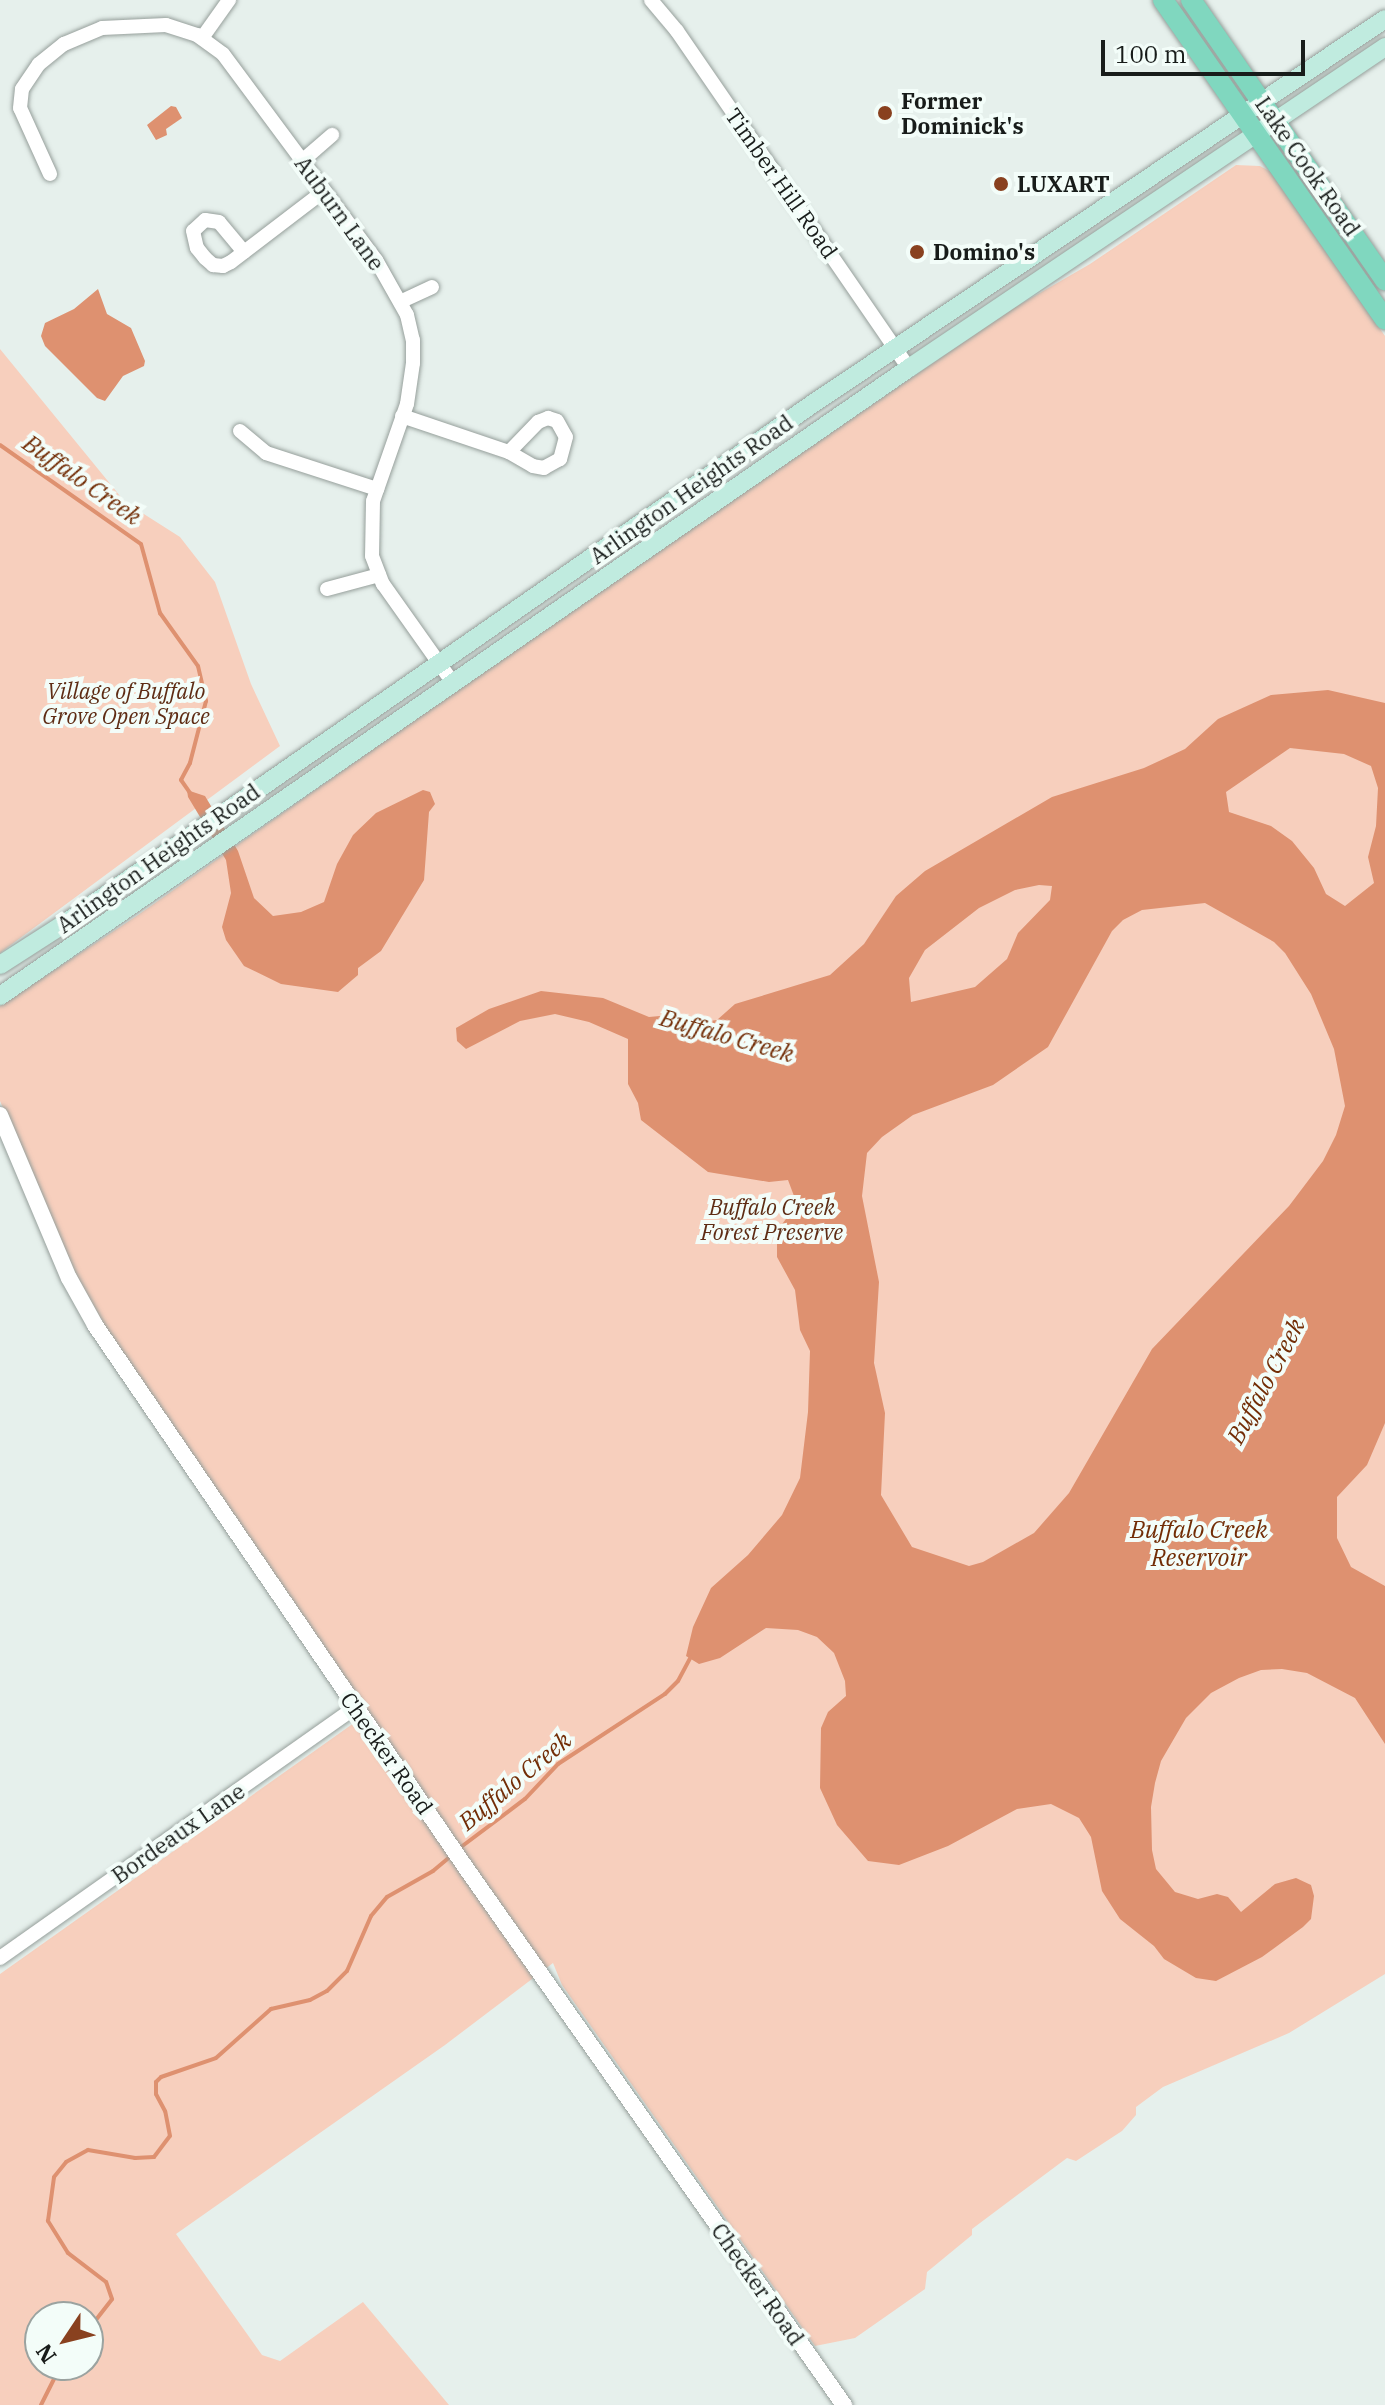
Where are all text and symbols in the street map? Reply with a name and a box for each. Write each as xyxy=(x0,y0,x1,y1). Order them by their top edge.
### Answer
scale bar xyxy=(1105,24,1309,74)
text: 100 m xyxy=(1115,38,1187,70)
place label: Former Dominick's xyxy=(901,87,1024,138)
street label: Lake Cook Road xyxy=(1250,91,1366,241)
street label: Timber Hill Road xyxy=(720,103,844,263)
marker: Former Dominick's xyxy=(876,104,894,122)
street label: Auburn Lane xyxy=(290,151,390,275)
place label: LUXART xyxy=(1017,171,1110,197)
marker: LUXART xyxy=(992,175,1010,193)
place label: Domino's xyxy=(933,239,1035,265)
marker: Domino's xyxy=(908,243,926,261)
street label: Arlington Heights Road xyxy=(585,409,797,569)
water label: Buffalo Creek xyxy=(17,429,147,531)
park label: Village of Buffalo Grove Open Space xyxy=(42,677,210,728)
street label: Arlington Heights Road xyxy=(52,778,264,938)
water label: Buffalo Creek xyxy=(657,1003,797,1069)
park label: Buffalo Creek Forest Preserve xyxy=(701,1193,843,1244)
water label: Buffalo Creek xyxy=(1221,1313,1311,1449)
water label: Buffalo Creek Reservoir xyxy=(1130,1516,1268,1572)
street label: Checker Road xyxy=(335,1687,439,1819)
water label: Buffalo Creek xyxy=(453,1726,577,1836)
street label: Bordeaux Lane xyxy=(106,1777,250,1889)
street label: Checker Road xyxy=(706,2218,810,2350)
north arrow xyxy=(24,2301,104,2381)
text: N xyxy=(29,2338,62,2369)

